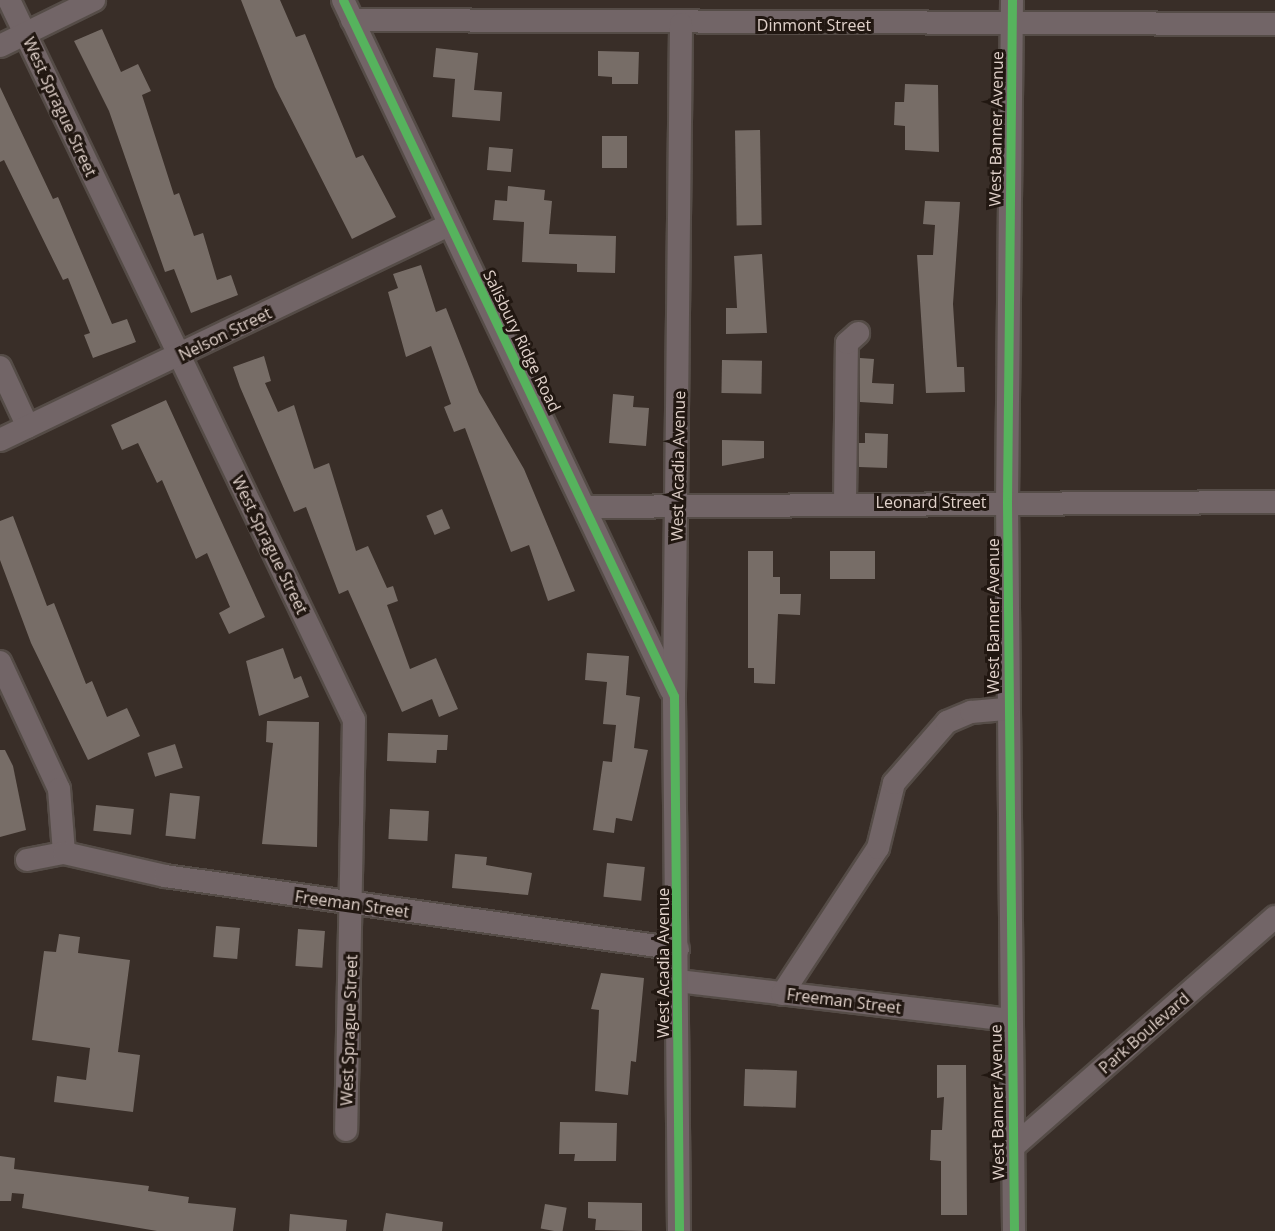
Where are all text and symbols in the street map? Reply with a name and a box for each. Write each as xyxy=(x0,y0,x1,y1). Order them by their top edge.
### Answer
street label: Dinmont Street xyxy=(757,15,871,35)
street label: West Sprague Street xyxy=(19,34,101,180)
street label: West Banner Avenue xyxy=(985,51,1007,207)
street label: Salisbury Ridge Road xyxy=(479,267,565,415)
street label: Nelson Street xyxy=(175,303,275,365)
street label: West Acadia Avenue xyxy=(667,391,689,541)
street label: West Sprague Street xyxy=(228,473,312,617)
street label: Leonard Street xyxy=(876,492,986,512)
street label: West Banner Avenue xyxy=(983,538,1003,694)
street label: Freeman Street xyxy=(294,886,410,922)
street label: West Acadia Avenue xyxy=(653,888,673,1038)
street label: West Sprague Street xyxy=(337,954,361,1106)
street label: Freeman Street xyxy=(786,984,902,1018)
street label: Park Boulevard xyxy=(1095,988,1193,1078)
street label: West Banner Avenue xyxy=(986,1024,1008,1180)

